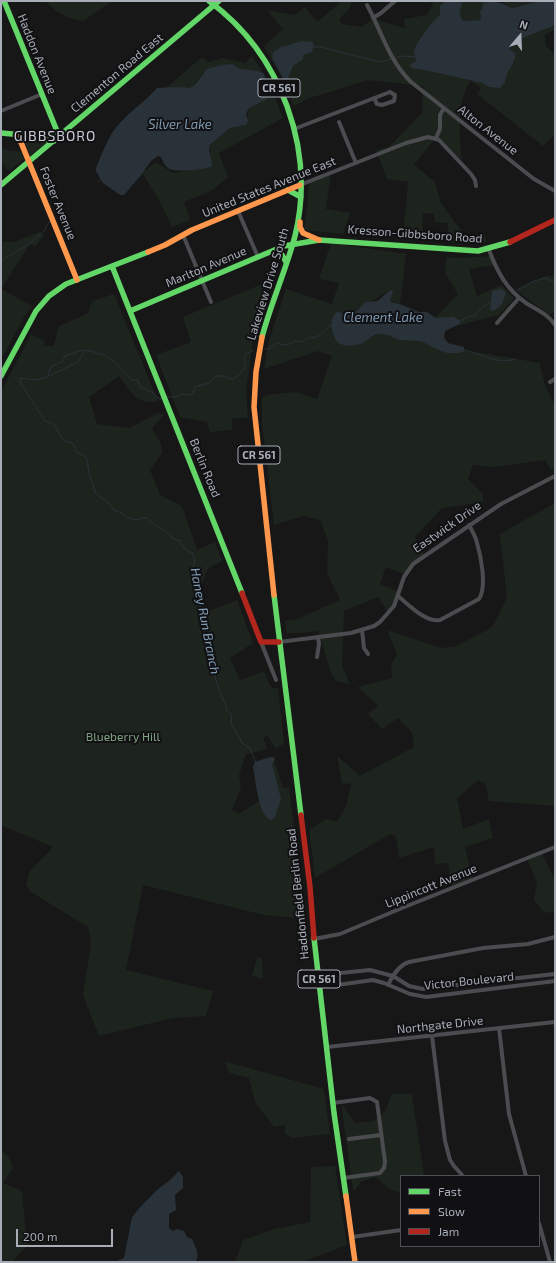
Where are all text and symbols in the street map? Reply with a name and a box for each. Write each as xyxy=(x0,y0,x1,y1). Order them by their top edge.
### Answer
street label: Haddon Avenue xyxy=(14,12,60,96)
north arrow xyxy=(500,16,540,56)
text: N xyxy=(518,17,530,32)
street label: Clementon Road East xyxy=(68,30,166,116)
road number: CR 561 xyxy=(258,79,300,97)
street label: Alton Avenue xyxy=(455,102,521,158)
water label: Silver Lake xyxy=(148,117,212,133)
district label: GIBBSBORO xyxy=(14,128,96,144)
street label: United States Avenue East xyxy=(200,154,338,220)
street label: Foster Avenue xyxy=(37,164,79,242)
street label: Kresson-Gibbsboro Road xyxy=(347,222,483,246)
street label: Lakeview Drive South xyxy=(244,226,292,342)
street label: Marlton Avenue xyxy=(163,243,249,291)
water label: Clement Lake xyxy=(343,310,423,326)
street label: Berlin Road xyxy=(187,436,223,500)
road number: CR 561 xyxy=(238,446,280,464)
street label: Eastwick Drive xyxy=(410,498,484,556)
water label: Haney Run Branch xyxy=(187,566,223,676)
park label: Blueberry Hill xyxy=(86,730,160,744)
street label: Haddonfield Berlin Road xyxy=(284,828,312,960)
street label: Lippincott Avenue xyxy=(383,861,479,911)
street label: Victor Boulevard xyxy=(423,969,515,993)
road number: CR 561 xyxy=(298,970,340,988)
street label: Northgate Drive xyxy=(396,1013,484,1037)
legend xyxy=(400,1175,540,1247)
text: Fast xyxy=(438,1184,461,1198)
text: Slow xyxy=(438,1204,465,1218)
scale bar xyxy=(18,1221,115,1247)
text: Jam xyxy=(438,1224,459,1238)
text: 200 m xyxy=(23,1229,57,1243)

